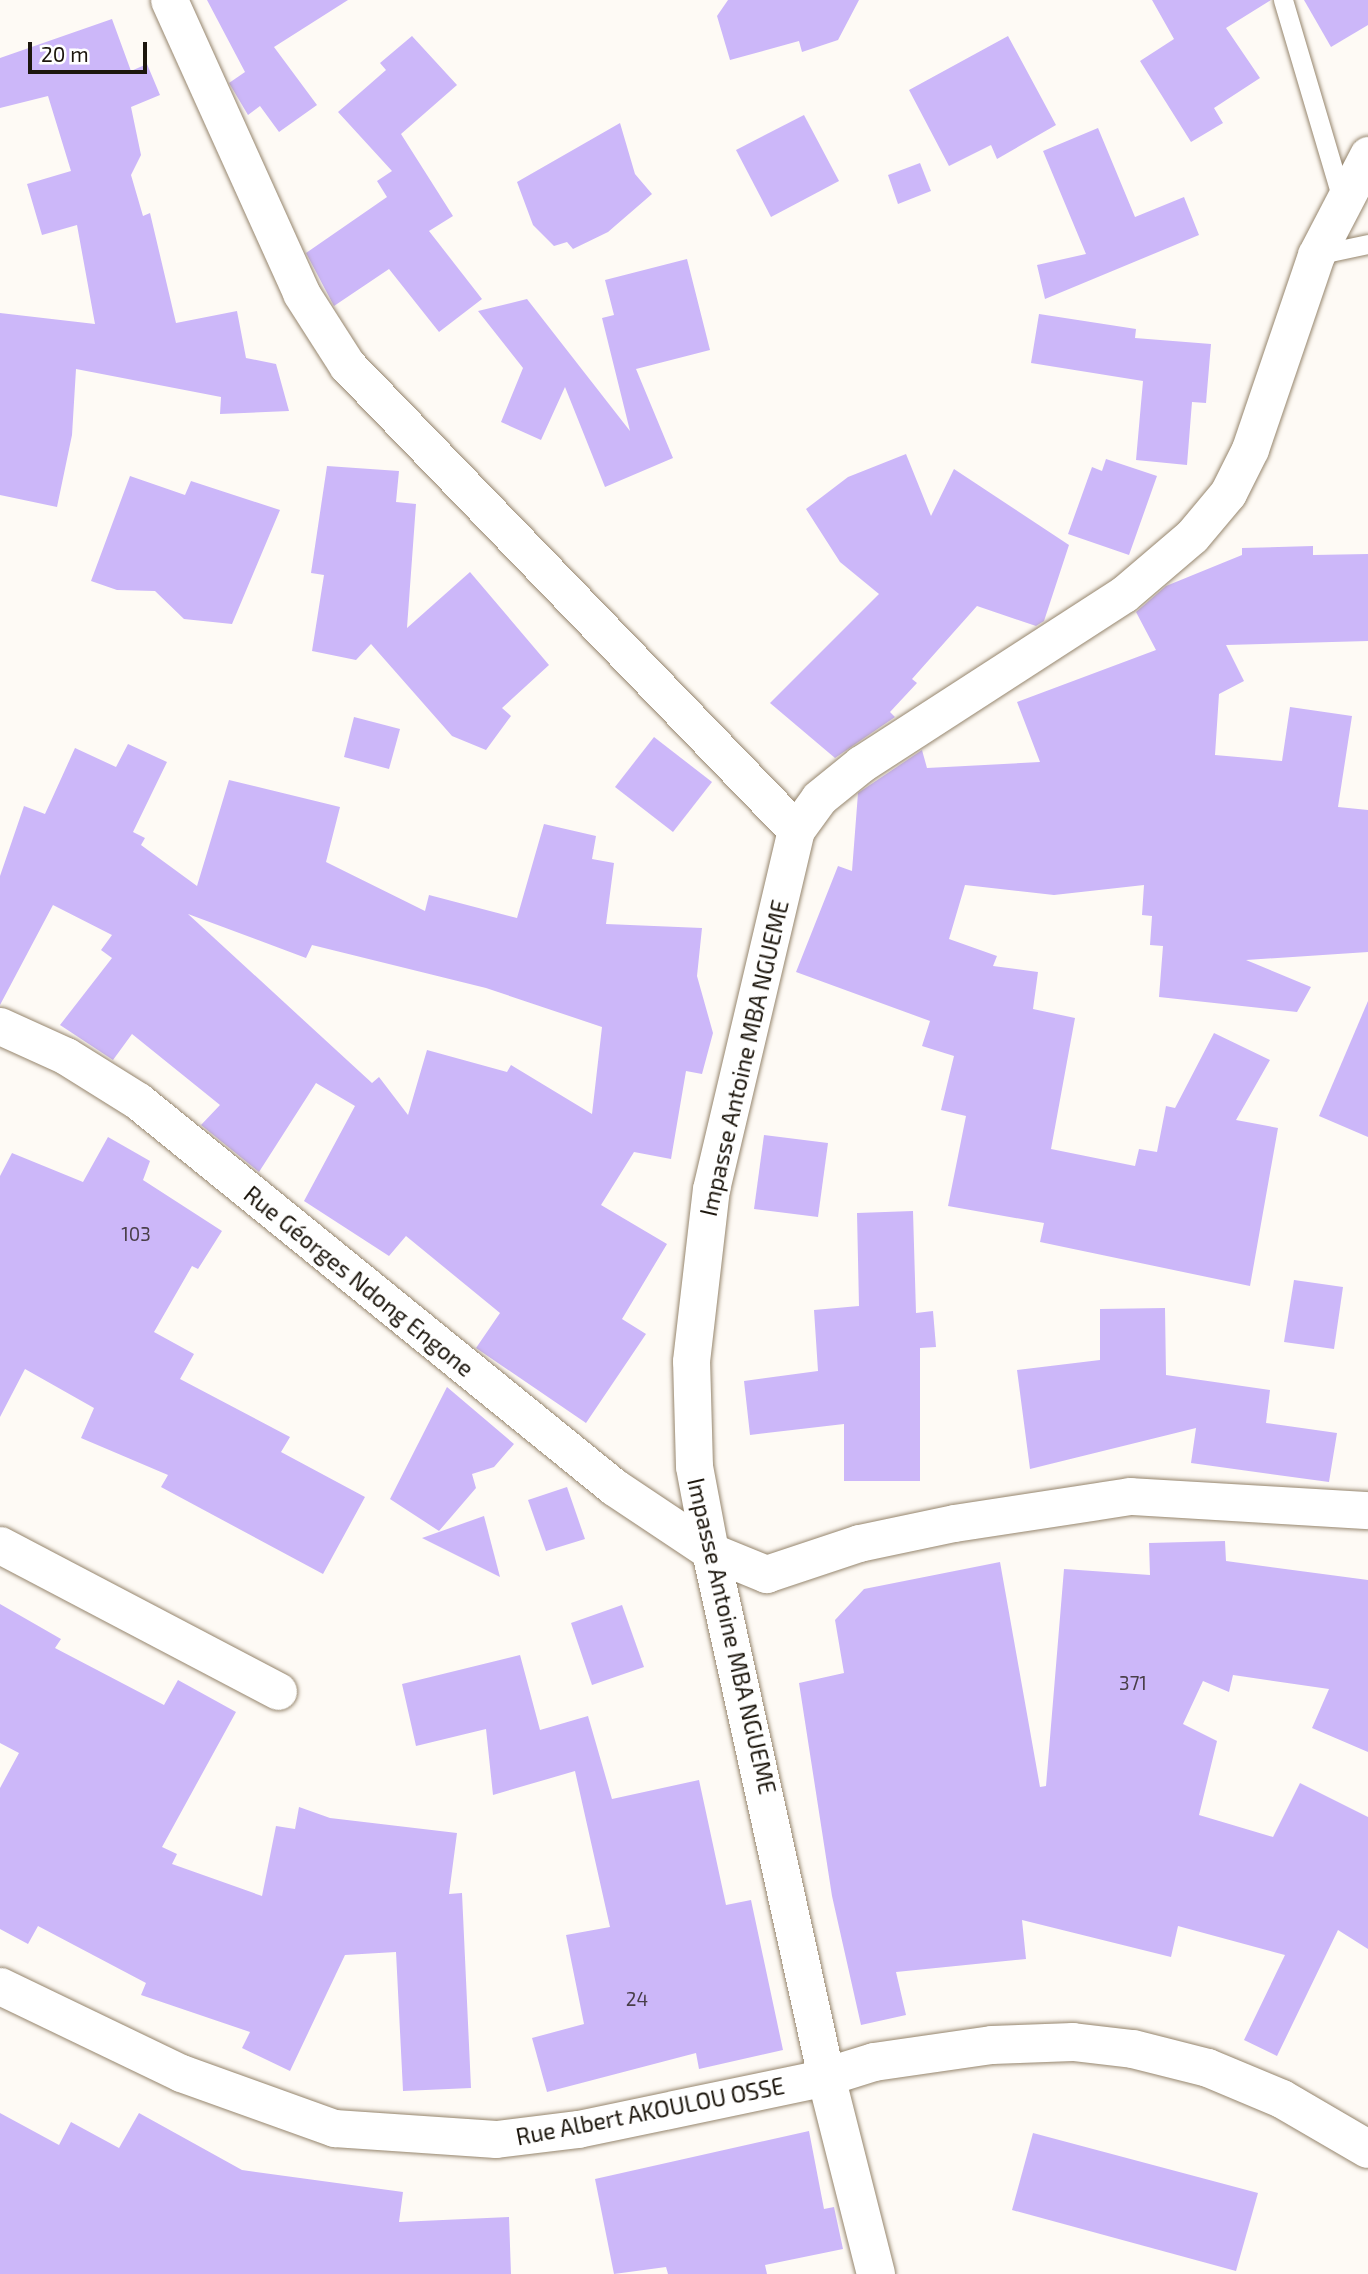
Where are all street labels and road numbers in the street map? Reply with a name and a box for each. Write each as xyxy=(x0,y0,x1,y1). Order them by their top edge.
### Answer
street label: Impasse Antoine MBA NGUEME xyxy=(694,897,794,1219)
street label: Rue Géorges Ndong Engone xyxy=(239,1180,479,1382)
street label: Impasse Antoine MBA NGUEME xyxy=(682,1475,782,1797)
street label: Rue Albert AKOULOU OSSE xyxy=(513,2071,787,2151)

